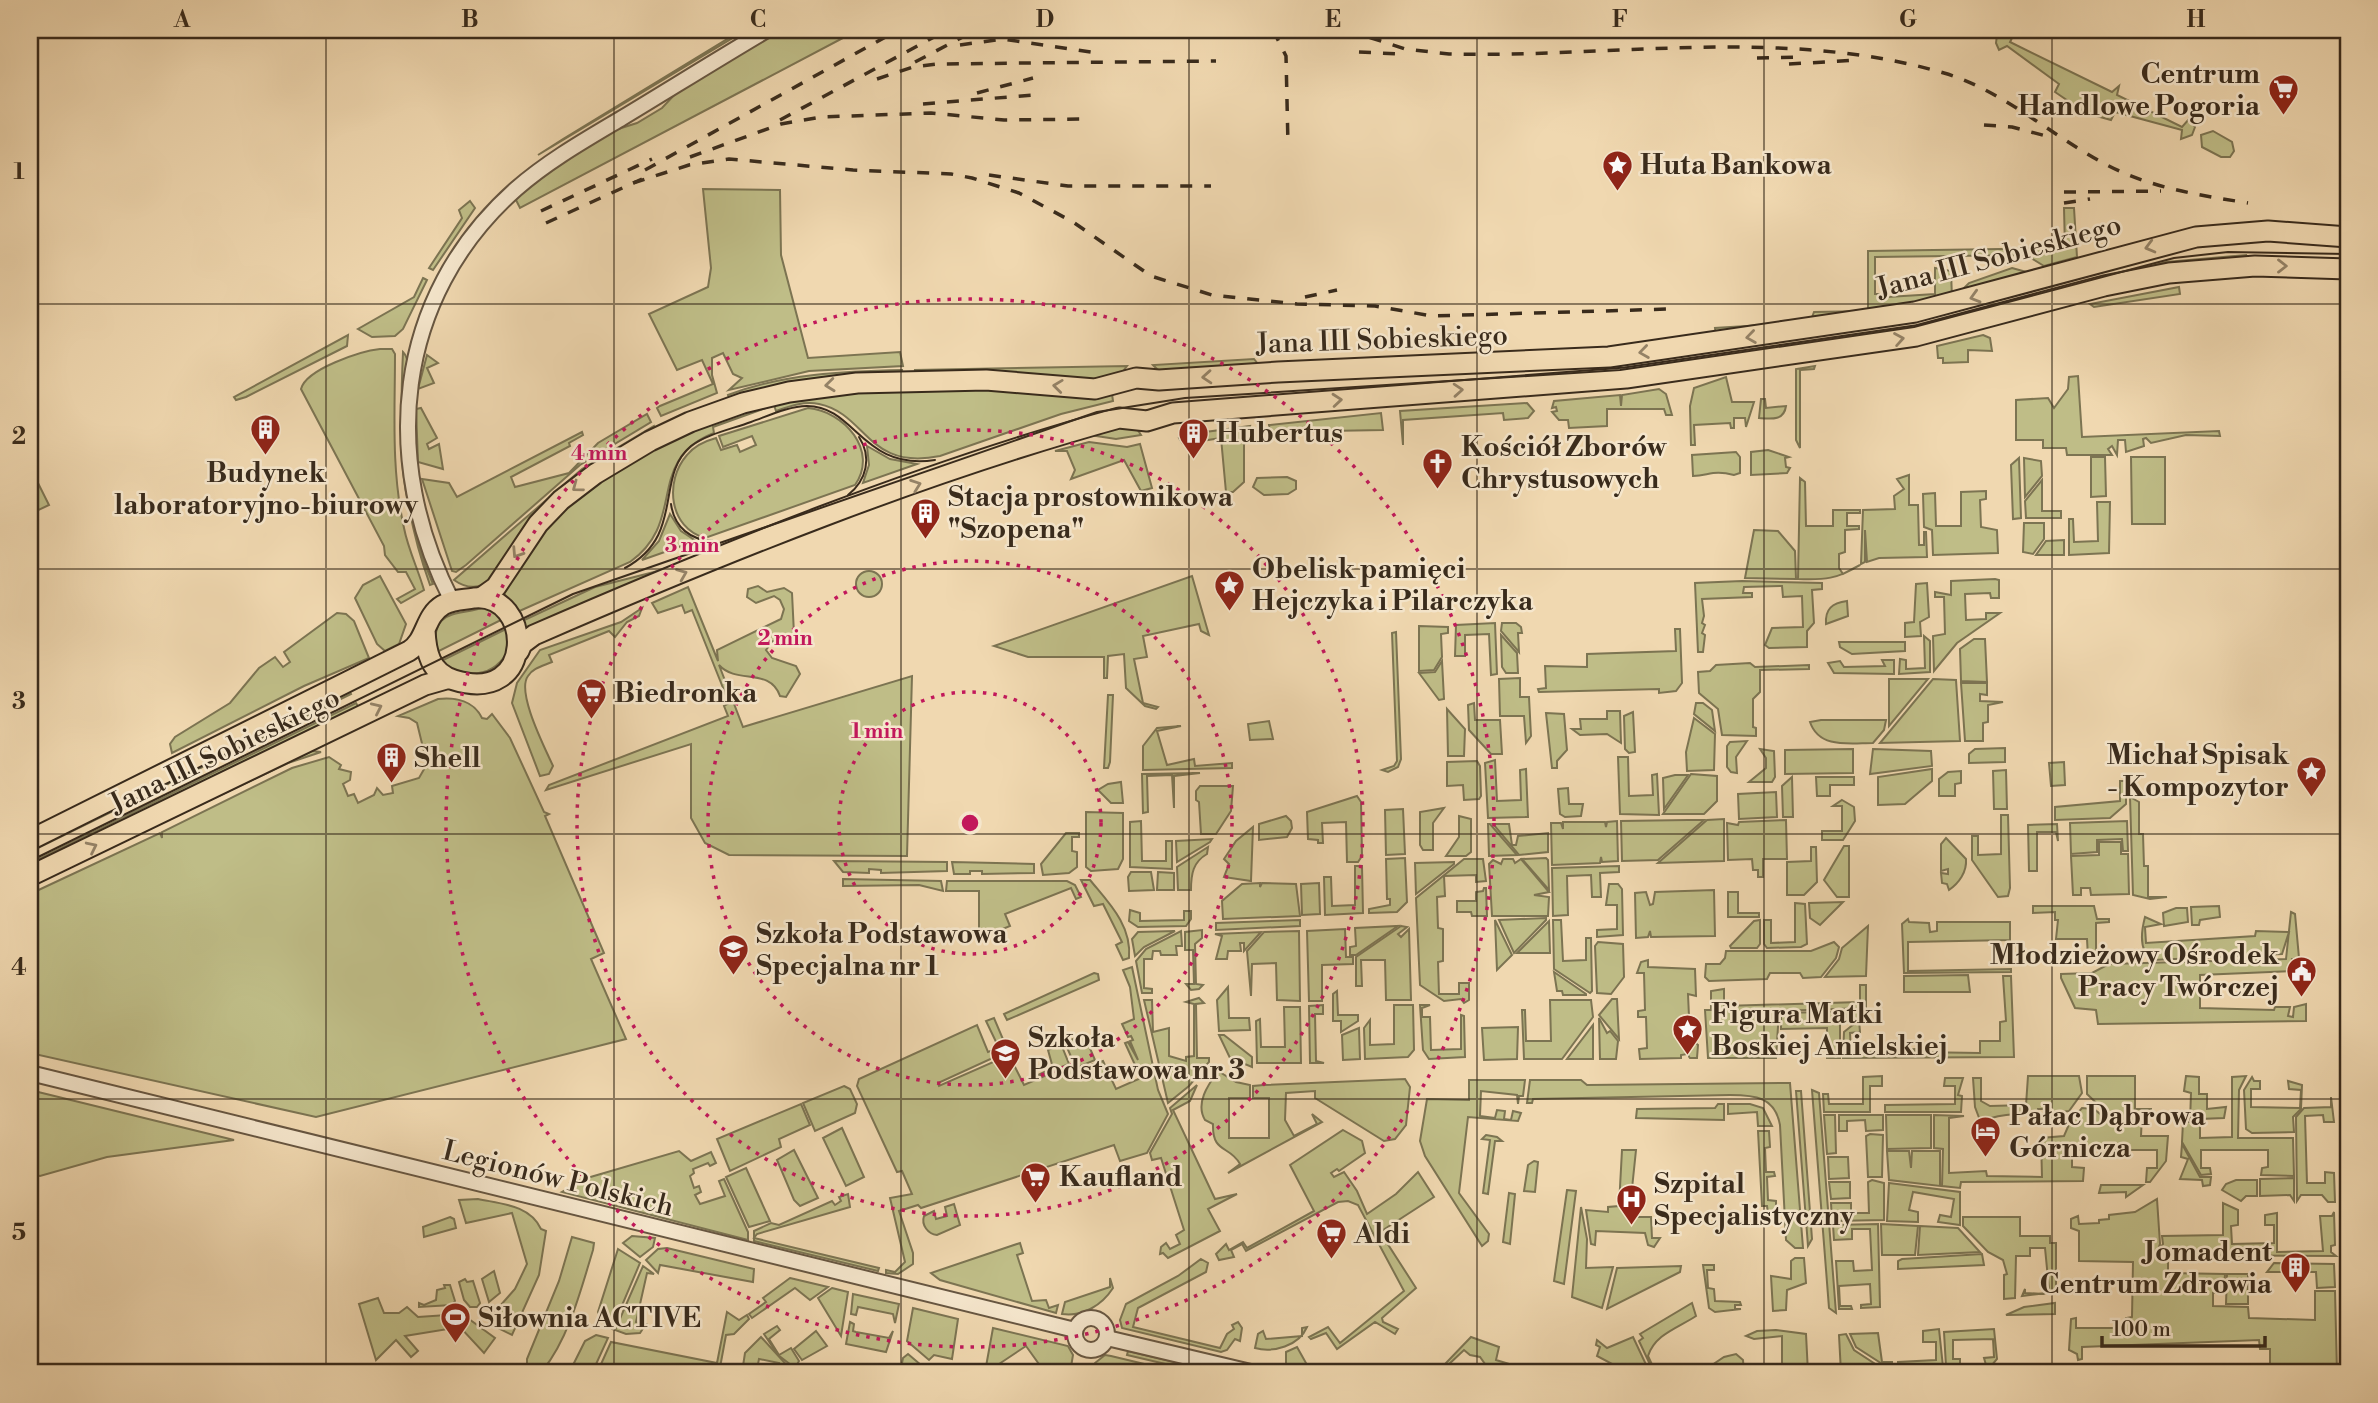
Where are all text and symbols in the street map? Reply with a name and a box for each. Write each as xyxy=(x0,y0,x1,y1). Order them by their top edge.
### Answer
text: A xyxy=(173,6,191,34)
text: B xyxy=(461,6,479,34)
text: C xyxy=(750,6,766,34)
text: D xyxy=(1036,6,1054,34)
text: E xyxy=(1325,6,1341,34)
text: F xyxy=(1612,6,1628,34)
text: G xyxy=(1899,6,1917,34)
text: H xyxy=(2187,6,2206,34)
place label: Centrum Handlowe Pogoria xyxy=(2018,57,2261,124)
supermarket icon: Centrum Handlowe Pogoria xyxy=(2266,73,2300,117)
place icon: Huta Bankowa xyxy=(1600,148,1634,192)
place label: Huta Bankowa xyxy=(1640,148,1832,183)
text: 1 xyxy=(13,158,25,186)
street label: Jana III Sobieskiego xyxy=(1872,207,2125,307)
one-way arrow xyxy=(2144,239,2156,253)
one-way arrow xyxy=(2277,258,2288,274)
one-way arrow xyxy=(1969,289,1981,304)
street label: Jana III Sobieskiego xyxy=(1255,318,1508,362)
one-way arrow xyxy=(1745,329,1757,344)
one-way arrow xyxy=(1893,332,1905,347)
one-way arrow xyxy=(1639,344,1650,359)
one-way arrow xyxy=(1201,369,1212,384)
one-way arrow xyxy=(825,378,836,393)
one-way arrow xyxy=(1052,378,1063,393)
one-way arrow xyxy=(1453,383,1464,398)
one-way arrow xyxy=(1332,393,1343,408)
building icon: Budynek laboratoryjno-biurowy xyxy=(249,412,283,456)
building icon: Hubertus xyxy=(1176,416,1210,460)
place label: Hubertus xyxy=(1216,416,1343,451)
text: 2 xyxy=(12,423,26,451)
place label: Kościół Zborów Chrystusowych xyxy=(1461,430,1667,497)
text: 4 min xyxy=(571,441,627,467)
church icon: Kościół Zborów Chrystusowych xyxy=(1421,446,1455,490)
place label: Budynek laboratoryjno-biurowy xyxy=(114,456,419,523)
one-way arrow xyxy=(572,479,585,492)
one-way arrow xyxy=(909,479,921,493)
place label: Stacja prostownikowa "Szopena" xyxy=(948,480,1234,547)
building icon: Stacja prostownikowa "Szopena" xyxy=(908,496,942,540)
text: 3 min xyxy=(665,533,719,559)
one-way arrow xyxy=(512,545,525,558)
place label: Obelisk pamięci Hejczyka i Pilarczyka xyxy=(1252,552,1534,619)
one-way arrow xyxy=(675,568,687,582)
place icon: Obelisk pamięci Hejczyka i Pilarczyka xyxy=(1212,568,1246,612)
text: 2 min xyxy=(757,626,813,652)
supermarket icon: Biedronka xyxy=(574,676,608,720)
place label: Biedronka xyxy=(614,676,758,711)
street label: Jana III Sobieskiego xyxy=(103,680,346,822)
text: 3 xyxy=(12,688,26,716)
one-way arrow xyxy=(370,702,382,716)
text: 1 min xyxy=(851,719,903,745)
place label: Michał Spisak - Kompozytor xyxy=(2106,738,2290,805)
building icon: Shell xyxy=(374,741,408,785)
place label: Shell xyxy=(414,741,481,776)
place icon: Michał Spisak - Kompozytor xyxy=(2295,754,2329,798)
centre of rings xyxy=(958,811,982,835)
one-way arrow xyxy=(85,841,97,855)
place label: Szkoła Podstawowa Specjalna nr 1 xyxy=(756,917,1008,984)
school or university icon: Szkoła Podstawowa Specjalna nr 1 xyxy=(716,933,750,977)
place label: Młodzieżowy Ośrodek Pracy Twórczej xyxy=(1990,938,2280,1005)
text: 4 xyxy=(11,954,27,982)
public building icon: Młodzieżowy Ośrodek Pracy Twórczej xyxy=(2285,954,2319,998)
place label: Figura Matki Boskiej Anielskiej xyxy=(1711,997,1948,1064)
place icon: Figura Matki Boskiej Anielskiej xyxy=(1671,1013,1705,1057)
place label: Szkoła Podstawowa nr 3 xyxy=(1028,1021,1245,1088)
school or university icon: Szkoła Podstawowa nr 3 xyxy=(988,1037,1022,1081)
place label: Pałac Dąbrowa Górnicza xyxy=(2009,1099,2206,1166)
hotel icon: Pałac Dąbrowa Górnicza xyxy=(1969,1115,2003,1159)
street label: Legionów Polskich xyxy=(439,1133,678,1225)
supermarket icon: Kaufland xyxy=(1019,1160,1053,1204)
place label: Kaufland xyxy=(1059,1160,1183,1195)
place label: Szpital Specjalistyczny xyxy=(1654,1167,1855,1234)
hospital icon: Szpital Specjalistyczny xyxy=(1614,1183,1648,1227)
supermarket icon: Aldi xyxy=(1314,1217,1348,1261)
place label: Aldi xyxy=(1353,1217,1410,1252)
text: 5 xyxy=(12,1219,26,1247)
place label: Jomadent Centrum Zdrowia xyxy=(2040,1235,2273,1302)
building icon: Jomadent Centrum Zdrowia xyxy=(2278,1251,2312,1295)
sports icon: Siłownia ACTIVE xyxy=(438,1301,472,1345)
place label: Siłownia ACTIVE xyxy=(478,1301,701,1336)
scale bar xyxy=(2102,1305,2264,1349)
text: 100 m xyxy=(2112,1317,2171,1343)

